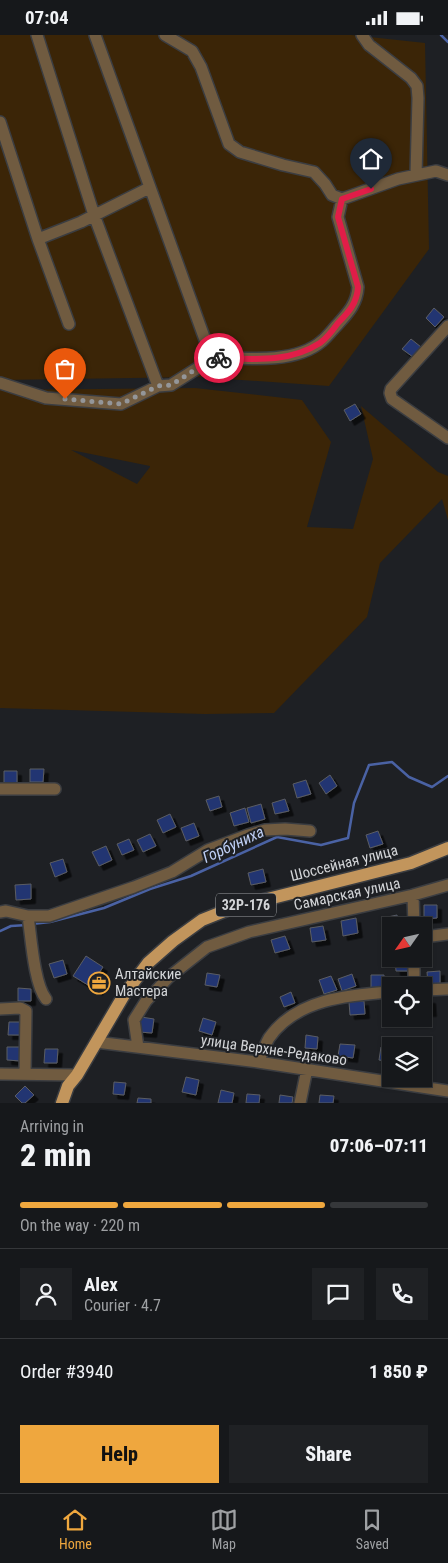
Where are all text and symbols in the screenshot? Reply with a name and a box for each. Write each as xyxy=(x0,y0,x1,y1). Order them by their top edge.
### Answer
text: 07:04 xyxy=(25,6,69,29)
pin xyxy=(350,138,392,189)
icon: home xyxy=(357,145,385,173)
courier xyxy=(194,333,244,383)
icon: bike xyxy=(205,344,233,372)
pin xyxy=(44,348,86,399)
icon: bag xyxy=(51,355,79,383)
water label: Горбуниха xyxy=(199,822,267,867)
street label: Шоссейная улица xyxy=(288,841,400,885)
street label: Самарская улица xyxy=(292,874,402,914)
road number: 32Р-176 xyxy=(216,893,276,917)
north arrow xyxy=(382,917,432,967)
map controls xyxy=(382,917,432,1087)
place label: Алтайские Мастера xyxy=(115,965,181,1000)
office icon: Алтайские Мастера xyxy=(87,971,111,995)
button: locate xyxy=(382,977,432,1027)
street label: улица Верхне-Редаково xyxy=(200,1031,348,1069)
button: layers xyxy=(382,1037,432,1087)
text: Arriving in xyxy=(20,1117,84,1136)
text: 07:06–07:11 xyxy=(330,1134,428,1157)
text: 2 min xyxy=(20,1136,91,1174)
text: On the way · 220 m xyxy=(20,1216,140,1235)
button: person xyxy=(20,1268,72,1320)
button: chat xyxy=(312,1268,364,1320)
button: phone xyxy=(376,1268,428,1320)
text: Alex xyxy=(84,1273,118,1296)
text: Courier · 4.7 xyxy=(84,1296,161,1315)
text: Order #3940 xyxy=(20,1360,113,1383)
text: 1 850 ₽ xyxy=(369,1360,428,1383)
button: Help xyxy=(20,1425,219,1483)
button: Share xyxy=(229,1425,428,1483)
tab: Home xyxy=(59,1506,92,1552)
tab: Map xyxy=(210,1506,238,1552)
tab: Saved xyxy=(356,1506,389,1552)

